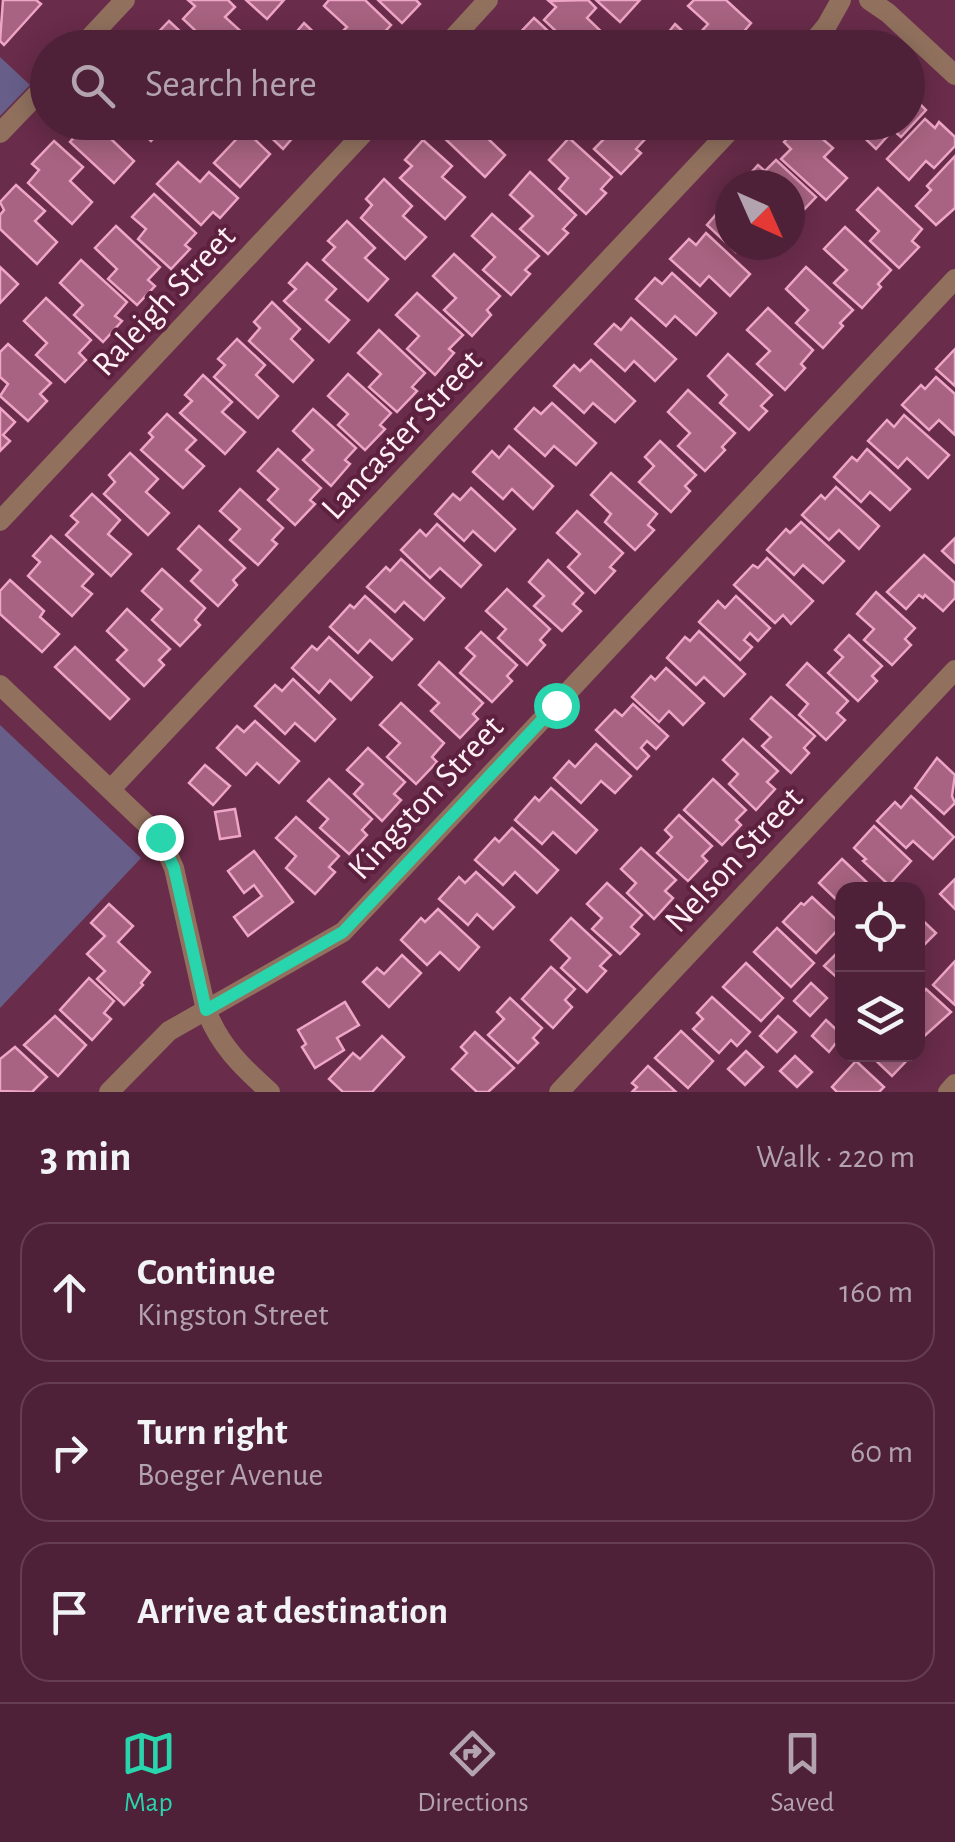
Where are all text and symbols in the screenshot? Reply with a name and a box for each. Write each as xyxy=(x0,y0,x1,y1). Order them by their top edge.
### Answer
search box xyxy=(30,30,925,140)
icon: search xyxy=(65,58,120,113)
text: Search here xyxy=(145,66,317,104)
north arrow xyxy=(715,170,805,260)
street label: Raleigh Street xyxy=(86,219,242,383)
street label: Lancaster Street xyxy=(315,344,489,526)
route start xyxy=(534,683,580,729)
street label: Kingston Street xyxy=(342,710,510,887)
street label: Nelson Street xyxy=(659,781,810,939)
route end xyxy=(138,815,184,861)
map controls xyxy=(835,882,925,1062)
button: locate xyxy=(835,882,925,972)
button: layers xyxy=(835,972,925,1062)
text: 3 min xyxy=(40,1136,132,1178)
text: Walk · 220 m xyxy=(756,1141,915,1173)
text: Continue xyxy=(137,1254,275,1292)
icon: ahead xyxy=(42,1265,97,1320)
text: 160 m xyxy=(839,1276,913,1308)
text: Kingston Street xyxy=(137,1299,328,1331)
text: Turn right xyxy=(137,1414,287,1452)
icon: right xyxy=(42,1425,97,1480)
text: 60 m xyxy=(850,1436,913,1468)
text: Boeger Avenue xyxy=(137,1459,323,1491)
icon: arrive xyxy=(42,1585,97,1640)
text: Arrive at destination xyxy=(137,1593,448,1631)
tab: Map xyxy=(121,1726,176,1820)
tab: Directions xyxy=(417,1726,529,1820)
tab: Saved xyxy=(770,1726,834,1820)

